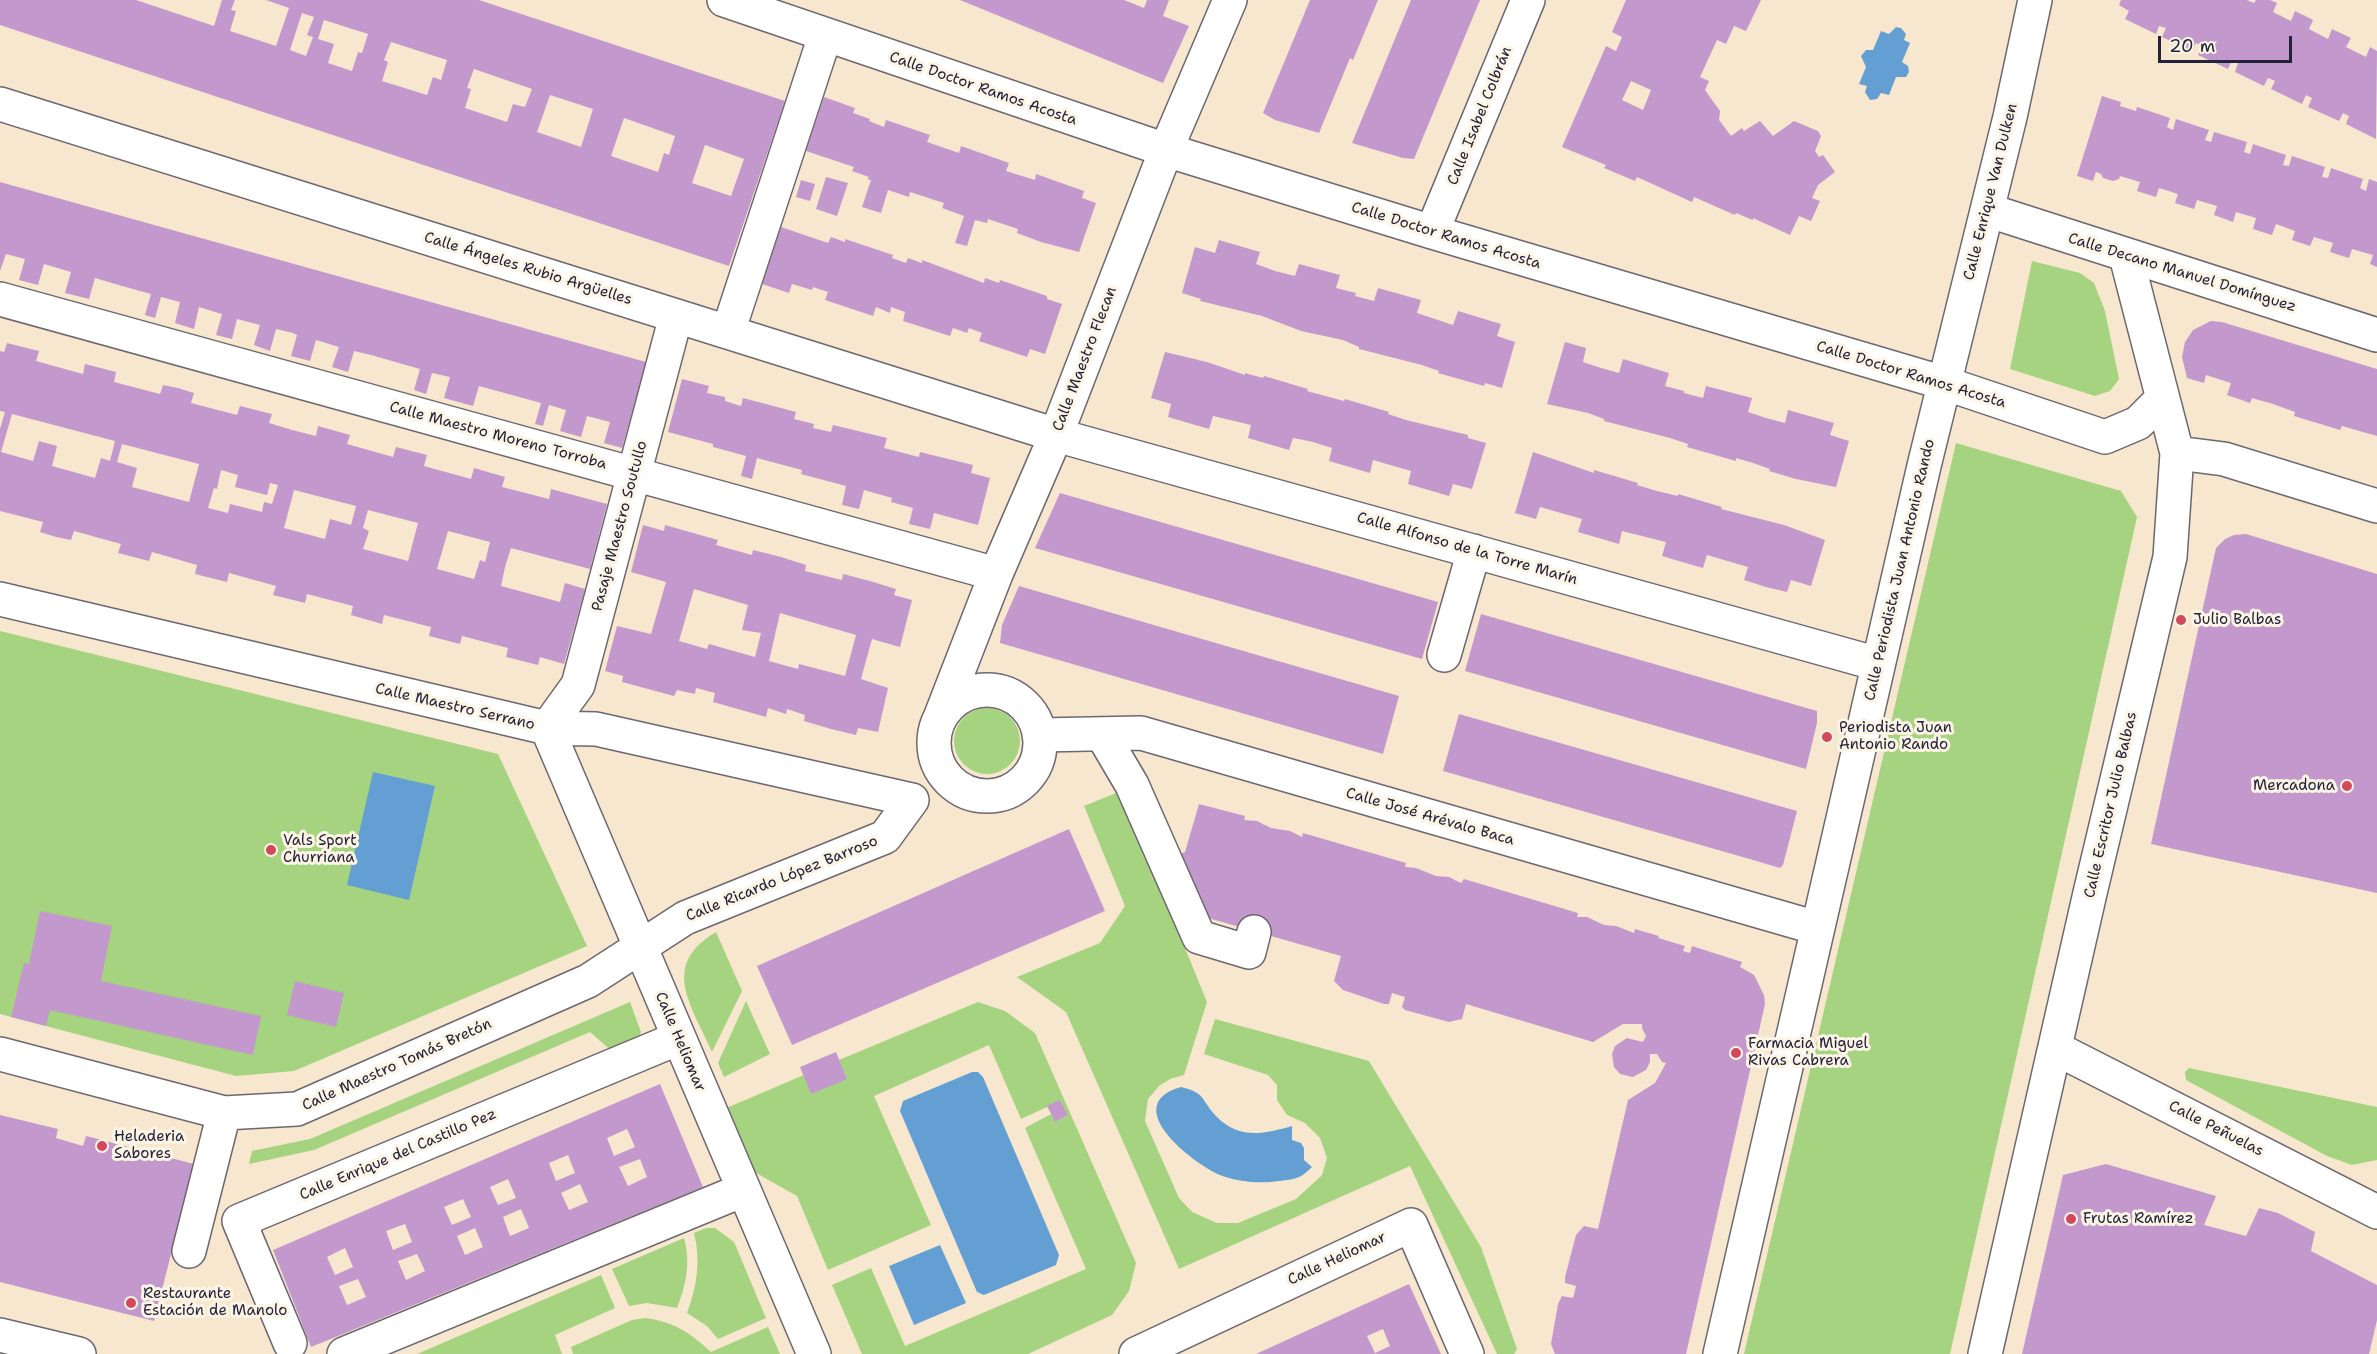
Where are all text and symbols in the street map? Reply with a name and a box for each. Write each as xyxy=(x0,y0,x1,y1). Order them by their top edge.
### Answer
scale bar xyxy=(2161,24,2294,62)
text: 20 m xyxy=(2169,34,2215,58)
street label: Calle Isabel Colbrán xyxy=(1444,44,1516,188)
street label: Calle Doctor Ramos Acosta xyxy=(887,48,1079,130)
street label: Calle Enrique Van Dulken xyxy=(1960,102,2022,282)
street label: Calle Doctor Ramos Acosta xyxy=(1349,199,1543,273)
street label: Calle Ángeles Rubio Argüelles xyxy=(422,229,634,309)
street label: Calle Decano Manuel Domínguez xyxy=(2066,230,2298,316)
street label: Calle Maestro Flecan xyxy=(1049,284,1121,434)
street label: Calle Doctor Ramos Acosta xyxy=(1814,338,2008,412)
street label: Calle Maestro Moreno Torroba xyxy=(387,398,609,474)
street label: Calle Periodista Juan Antonio Rando xyxy=(1861,437,1939,703)
street label: Pasaje Maestro Soutullo xyxy=(589,439,651,613)
street label: Calle Alfonso de la Torre Marín xyxy=(1355,509,1579,589)
place label: Julio Balbas xyxy=(2193,611,2281,629)
marker: Julio Balbas xyxy=(2174,613,2188,627)
street label: Calle Maestro Serrano xyxy=(373,680,537,734)
street label: Calle Escritor Julio Balbas xyxy=(2081,710,2141,900)
place label: Periodista Juan Antonio Rando xyxy=(1839,719,1952,754)
marker: Periodista Juan Antonio Rando xyxy=(1820,730,1834,744)
place label: Mercadona xyxy=(2253,777,2335,795)
marker: Mercadona xyxy=(2340,779,2354,793)
street label: Calle José Arévalo Baca xyxy=(1344,784,1516,850)
place label: Vals Sport Churriana xyxy=(283,832,357,867)
street label: Calle Ricardo López Barroso xyxy=(684,832,880,926)
marker: Vals Sport Churriana xyxy=(264,843,278,857)
street label: Calle Heliomar xyxy=(651,989,709,1095)
street label: Calle Maestro Tomás Bretón xyxy=(299,1015,495,1115)
place label: Farmacia Miguel Rivas Cabrera xyxy=(1748,1035,1868,1070)
marker: Farmacia Miguel Rivas Cabrera xyxy=(1729,1046,1743,1060)
street label: Calle Peñuelas xyxy=(2165,1097,2267,1161)
street label: Calle Enrique del Castillo Pez xyxy=(297,1105,499,1205)
place label: Heladeria Sabores xyxy=(114,1128,184,1163)
marker: Heladeria Sabores xyxy=(95,1139,109,1153)
place label: Frutas Ramírez xyxy=(2083,1210,2194,1228)
marker: Frutas Ramírez xyxy=(2064,1212,2078,1226)
street label: Calle Heliomar xyxy=(1285,1228,1389,1290)
place label: Restaurante Estación de Manolo xyxy=(143,1285,287,1320)
marker: Restaurante Estación de Manolo xyxy=(124,1296,138,1310)

